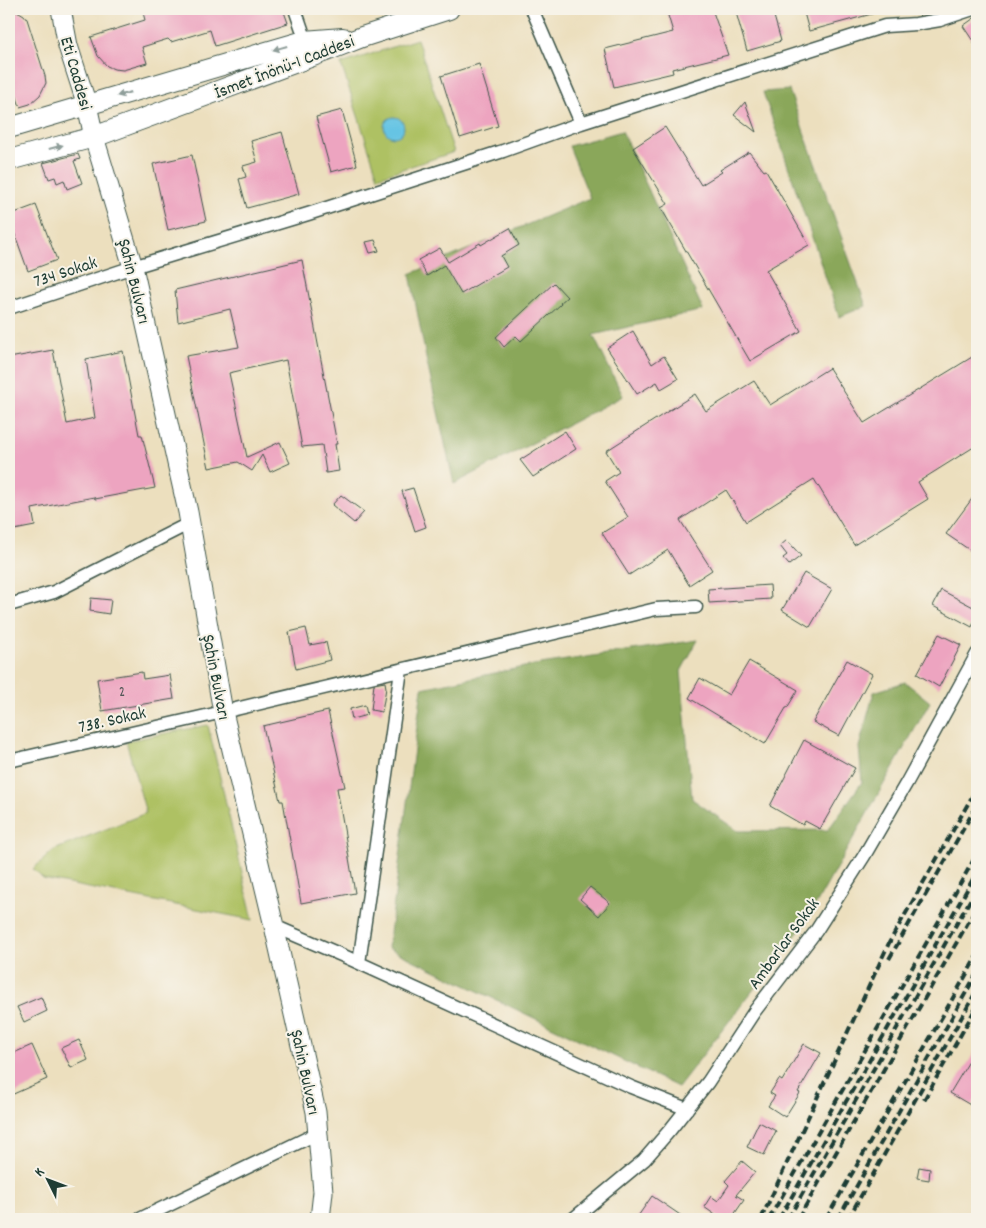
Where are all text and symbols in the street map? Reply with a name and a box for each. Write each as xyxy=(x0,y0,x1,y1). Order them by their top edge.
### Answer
street label: İsmet İnönü-1 Caddesi xyxy=(211,30,359,107)
street label: Eti Caddesi xyxy=(52,34,97,113)
one-way arrow xyxy=(272,45,287,53)
one-way arrow xyxy=(116,90,131,98)
one-way arrow xyxy=(48,143,63,151)
street label: Şahin Bulvarı xyxy=(110,237,155,327)
street label: 734 Sokak xyxy=(31,251,101,295)
street label: Şahin Bulvarı xyxy=(194,633,235,722)
house number: 2 xyxy=(119,682,125,704)
street label: 738. Sokak xyxy=(76,702,149,741)
street label: Ambarlar Sokak xyxy=(743,894,827,995)
street label: Şahin Bulvarı xyxy=(282,1028,325,1117)
north arrow xyxy=(22,1156,72,1206)
text: K xyxy=(30,1163,50,1182)

